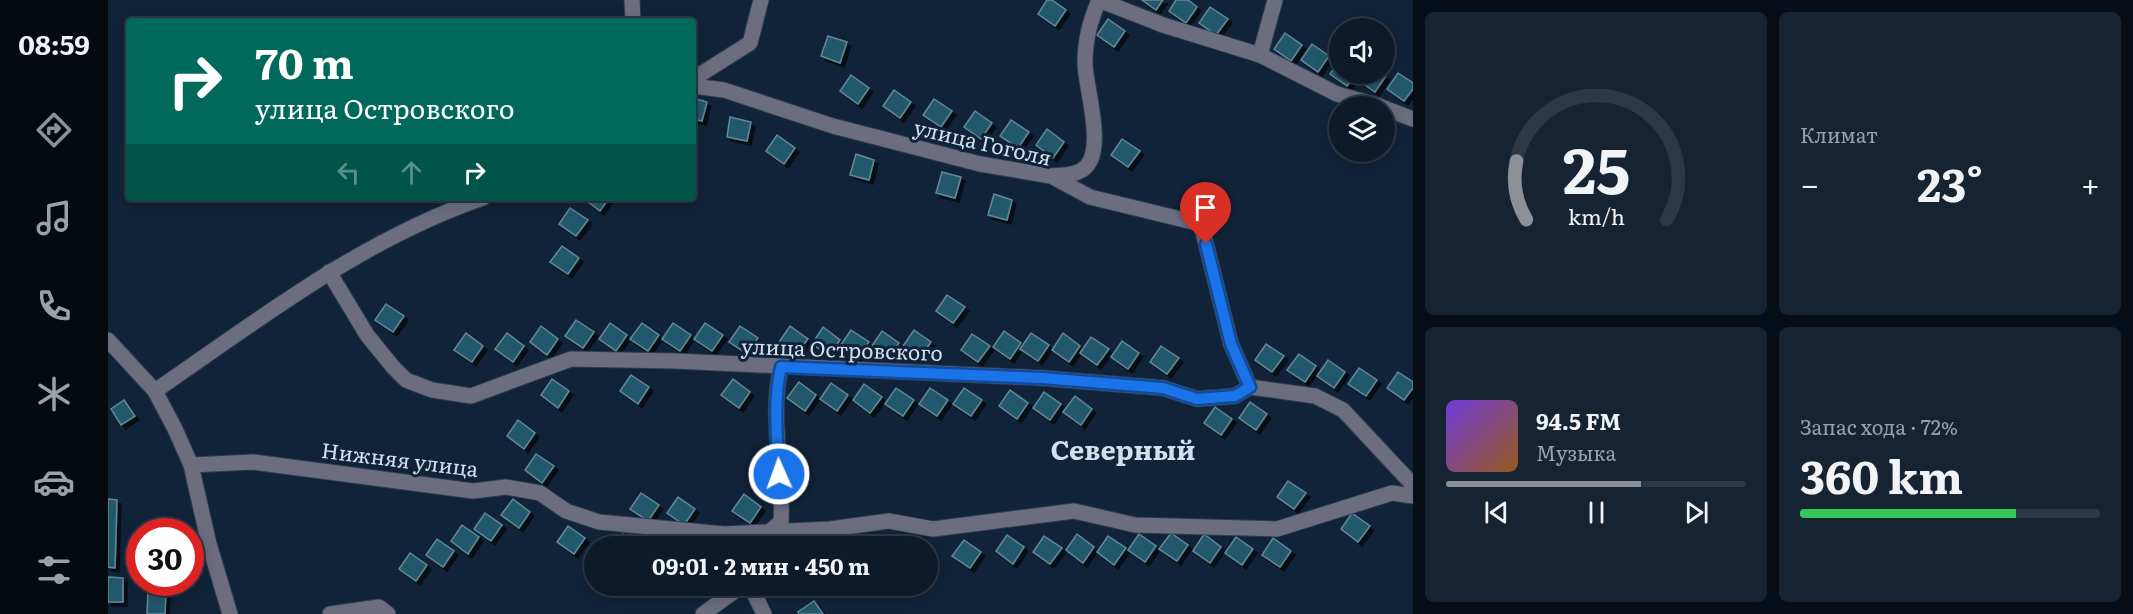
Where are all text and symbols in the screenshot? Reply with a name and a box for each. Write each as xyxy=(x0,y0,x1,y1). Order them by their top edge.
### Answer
map controls xyxy=(1329,18,1395,162)
button: sound xyxy=(1329,18,1395,84)
text: 08:59 xyxy=(18,23,90,63)
text: 70 m xyxy=(255,30,354,92)
icon: right xyxy=(156,42,234,120)
text: улица Островского xyxy=(255,87,515,127)
button: layers xyxy=(1329,96,1395,162)
icon: directions xyxy=(33,109,75,151)
street label: улица Гоголя xyxy=(911,110,1055,172)
text: Климат xyxy=(1800,119,1878,149)
text: 25 xyxy=(1562,121,1630,213)
text: 23° xyxy=(1917,149,1983,216)
icon: left xyxy=(332,156,365,189)
icon: ahead xyxy=(395,156,428,189)
icon: right xyxy=(458,156,491,189)
text: − xyxy=(1800,158,1819,207)
text: + xyxy=(2081,158,2100,207)
pin xyxy=(1180,182,1231,244)
icon: arrive xyxy=(1189,191,1222,224)
icon: music xyxy=(33,197,75,239)
text: km/h xyxy=(1567,201,1625,233)
icon: phone xyxy=(33,285,75,327)
street label: улица Островского xyxy=(741,329,943,367)
icon: climate xyxy=(33,373,75,415)
text: 94.5 FM xyxy=(1536,404,1621,437)
text: Запас хода · 72% xyxy=(1800,411,1958,441)
district label: Северный xyxy=(1050,428,1196,468)
street label: Нижняя улица xyxy=(320,433,481,483)
text: Музыка xyxy=(1536,437,1616,467)
text: 360 km xyxy=(1800,441,1963,508)
position arrow xyxy=(747,442,811,506)
icon: car xyxy=(33,461,75,503)
icon: previous xyxy=(1480,496,1513,529)
icon: pause xyxy=(1580,496,1613,529)
icon: next xyxy=(1680,496,1713,529)
speed limit sign: 30 xyxy=(126,518,204,596)
icon: filters xyxy=(33,549,75,591)
text: 09:01 · 2 мин · 450 m xyxy=(652,549,870,582)

